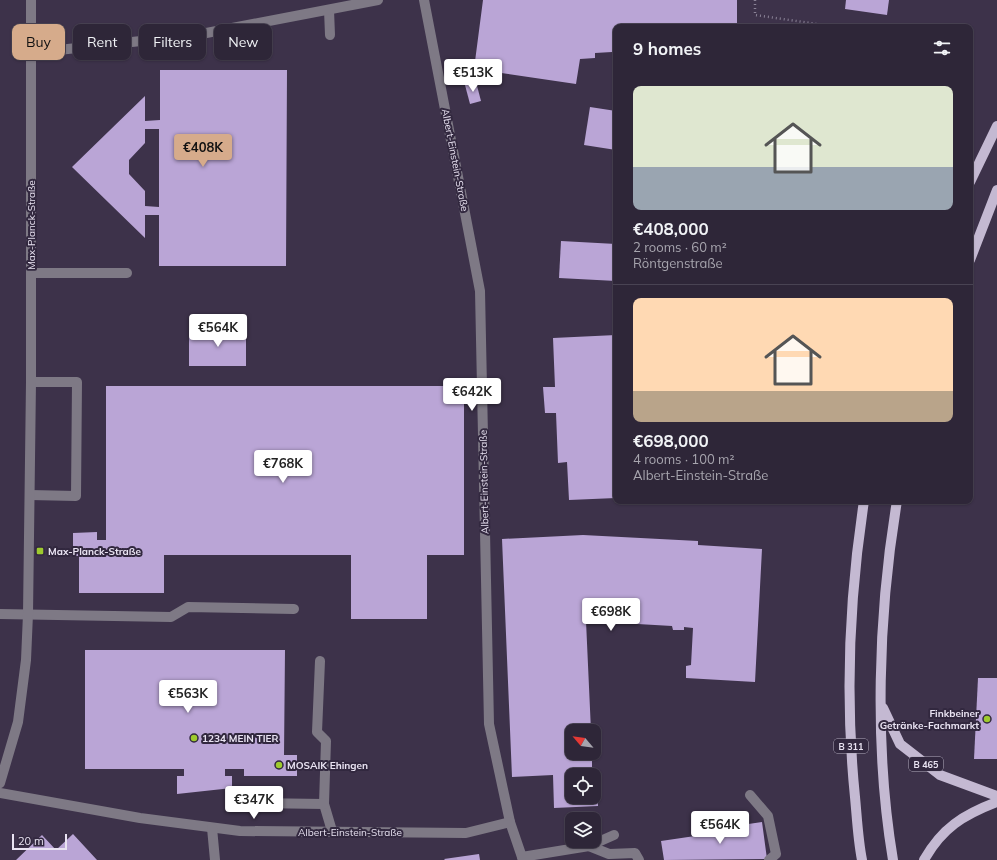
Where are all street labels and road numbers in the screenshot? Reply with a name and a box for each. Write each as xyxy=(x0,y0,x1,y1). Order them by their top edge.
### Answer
street label: Albert-Einstein-Straße xyxy=(439,108,471,212)
street label: Max-Planck-Straße xyxy=(25,180,38,270)
street label: Albert-Einstein-Straße xyxy=(477,430,491,534)
road number: B 311 xyxy=(834,739,868,753)
road number: B 465 xyxy=(909,757,943,771)
street label: Albert-Einstein-Straße xyxy=(298,826,402,839)

